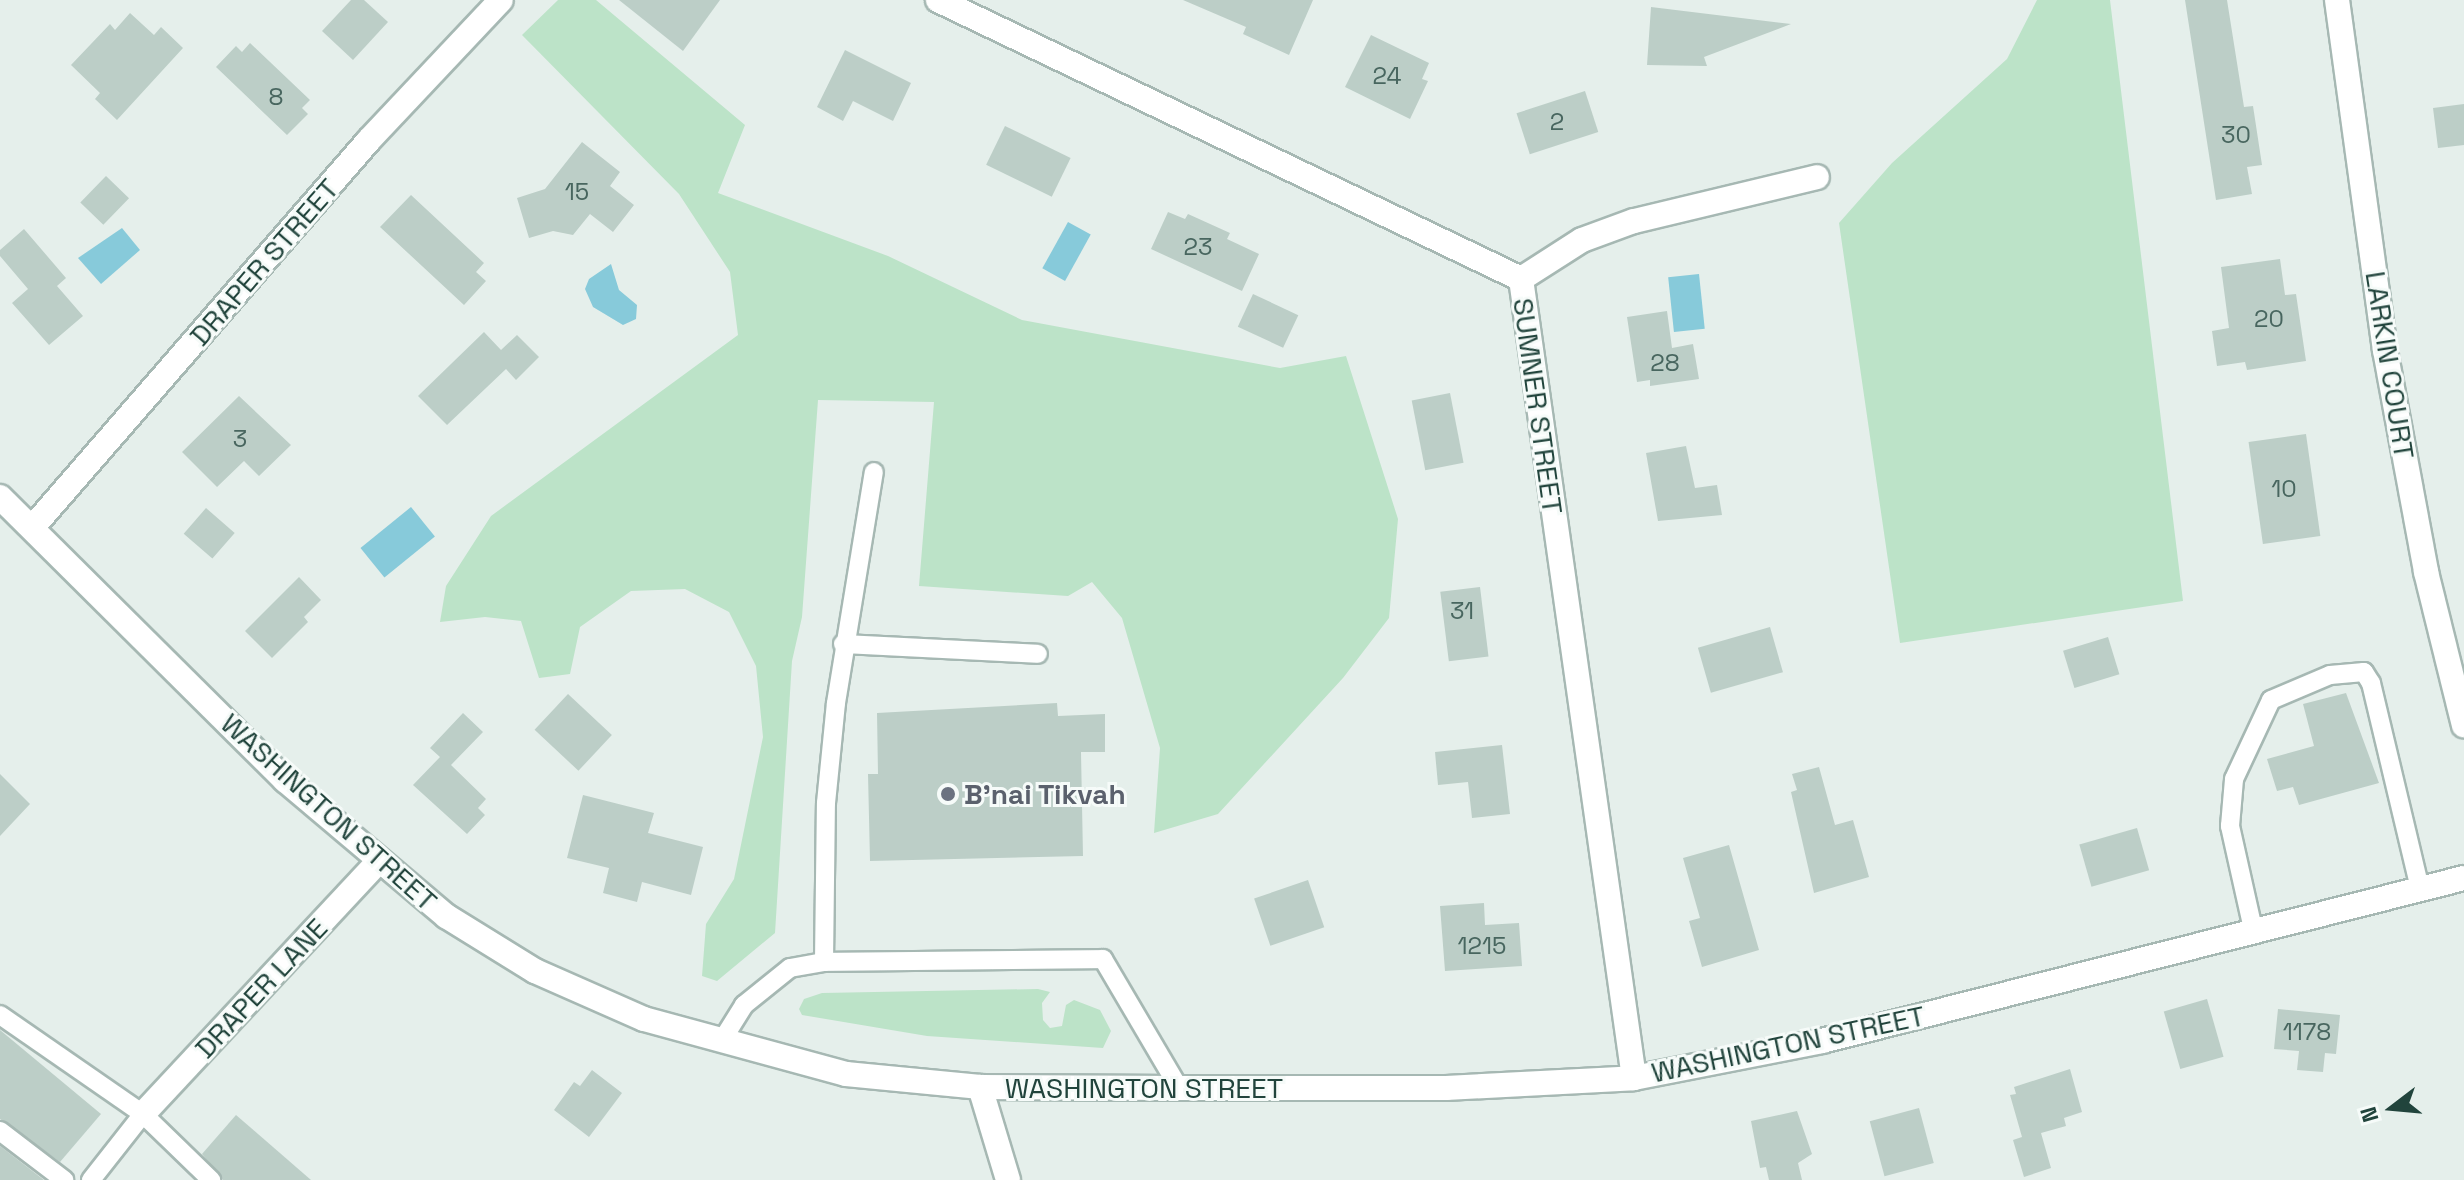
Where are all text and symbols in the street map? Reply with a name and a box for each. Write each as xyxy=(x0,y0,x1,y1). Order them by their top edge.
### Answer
house number: 24 xyxy=(1373,62,1401,90)
house number: 8 xyxy=(269,83,283,111)
house number: 2 xyxy=(1550,108,1564,136)
house number: 30 xyxy=(2221,121,2251,149)
street label: DRAPER STREET xyxy=(183,172,345,352)
house number: 15 xyxy=(565,178,589,206)
house number: 23 xyxy=(1184,233,1212,261)
street label: LARKIN COURT xyxy=(2359,269,2421,461)
street label: SUMNER STREET xyxy=(1506,296,1570,516)
house number: 20 xyxy=(2254,305,2284,333)
house number: 28 xyxy=(1650,349,1680,377)
house number: 3 xyxy=(233,425,247,453)
house number: 10 xyxy=(2271,475,2297,503)
house number: 31 xyxy=(1450,597,1474,625)
street label: WASHINGTON STREET xyxy=(214,706,444,918)
place label: B'nai Tikvah xyxy=(964,777,1127,811)
marker: B'nai Tikvah xyxy=(939,785,957,803)
street label: DRAPER LANE xyxy=(188,911,334,1065)
house number: 1215 xyxy=(1458,932,1506,960)
street label: WASHINGTON STREET xyxy=(1648,999,1928,1089)
house number: 1178 xyxy=(2283,1018,2331,1046)
north arrow xyxy=(2352,1068,2432,1148)
street label: WASHINGTON STREET xyxy=(1005,1071,1283,1105)
text: N xyxy=(2353,1104,2384,1126)

